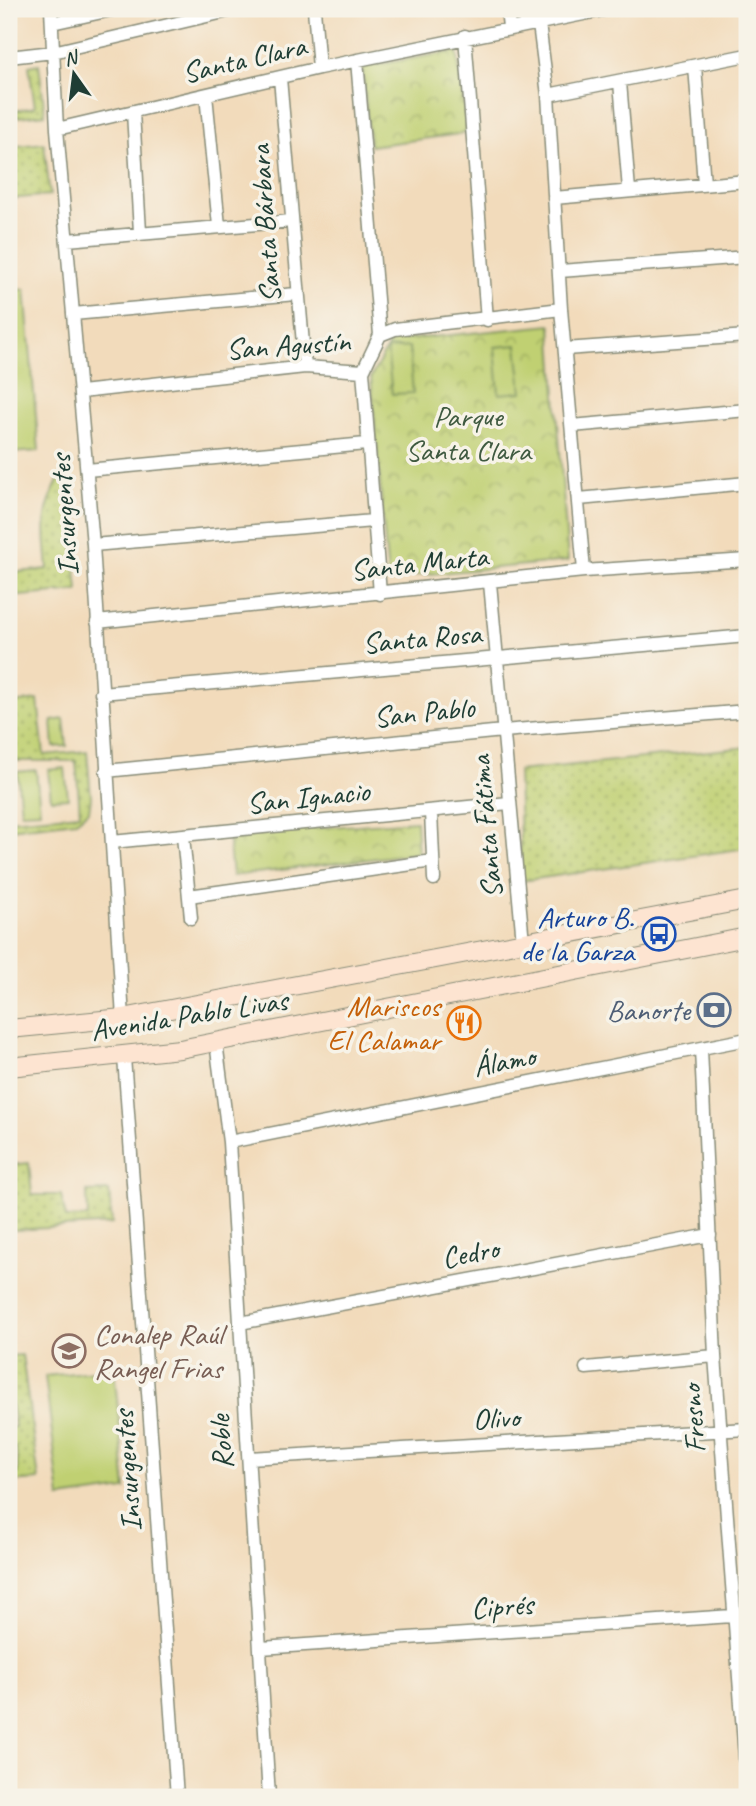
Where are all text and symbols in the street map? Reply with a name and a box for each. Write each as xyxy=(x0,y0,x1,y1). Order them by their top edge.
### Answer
street label: Santa Clara xyxy=(178,26,311,92)
north arrow xyxy=(38,38,108,108)
text: N xyxy=(62,45,82,72)
street label: Santa Bárbara xyxy=(240,142,289,304)
street label: San Agustín xyxy=(225,322,353,368)
park label: Parque Santa Clara xyxy=(405,397,533,469)
street label: Insurgentes xyxy=(41,450,87,577)
street label: Santa Marta xyxy=(348,537,491,589)
street label: Santa Rosa xyxy=(361,614,485,662)
street label: San Pablo xyxy=(372,688,478,736)
street label: Santa Fátima xyxy=(461,752,511,900)
street label: San Ignacio xyxy=(245,772,373,822)
place label: Arturo B. de la Garza xyxy=(521,898,636,970)
bus stop icon: Arturo B. de la Garza xyxy=(640,915,678,953)
street label: Avenida Pablo Livas xyxy=(88,980,293,1049)
place label: Mariscos El Calamar xyxy=(328,987,443,1059)
place label: Banorte xyxy=(607,991,692,1029)
bank icon: Banorte xyxy=(695,991,733,1029)
restaurant icon: Mariscos El Calamar xyxy=(445,1004,483,1042)
street label: Álamo xyxy=(470,1036,541,1086)
street label: Cedro xyxy=(438,1228,505,1277)
place label: Conalep Raúl Rangel Frias xyxy=(94,1315,228,1387)
school or university icon: Conalep Raúl Rangel Frias xyxy=(50,1332,88,1370)
street label: Fresno xyxy=(671,1380,714,1454)
street label: Olivo xyxy=(472,1398,524,1438)
street label: Insurgentes xyxy=(104,1406,150,1533)
street label: Roble xyxy=(200,1411,242,1470)
street label: Ciprés xyxy=(470,1585,537,1627)

